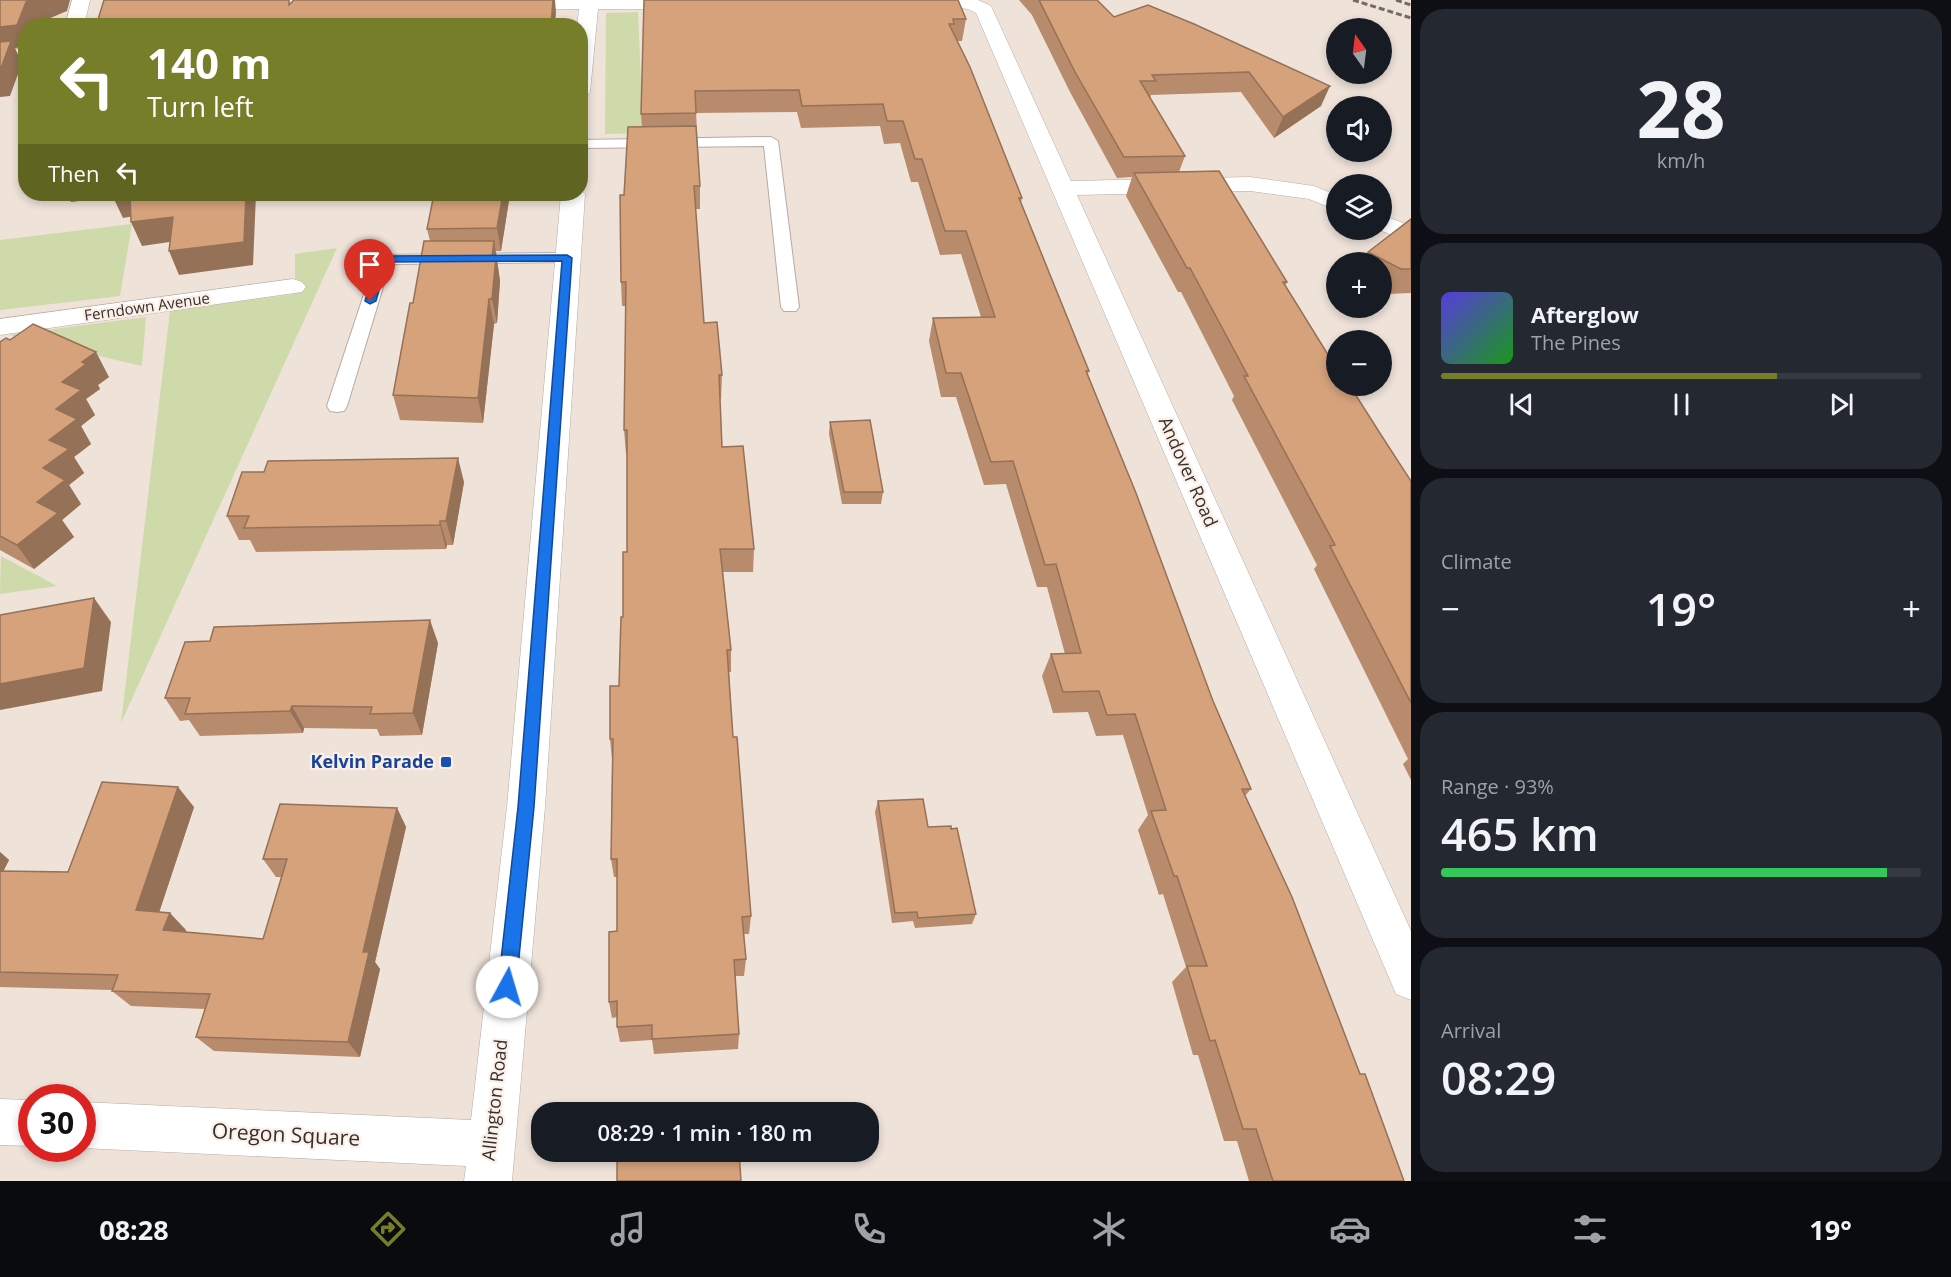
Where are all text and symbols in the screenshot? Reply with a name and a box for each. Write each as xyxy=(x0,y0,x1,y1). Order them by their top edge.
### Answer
north arrow xyxy=(1326,18,1392,84)
map controls xyxy=(1326,18,1392,396)
text: 140 m xyxy=(147,34,271,91)
icon: left xyxy=(48,42,126,120)
text: 28 xyxy=(1636,55,1726,161)
text: Turn left xyxy=(147,88,254,125)
button: sound xyxy=(1326,96,1392,162)
text: km/h xyxy=(1657,147,1705,174)
icon: left xyxy=(111,156,144,189)
text: Then xyxy=(48,158,99,188)
button: layers xyxy=(1326,174,1392,240)
pin xyxy=(344,239,395,301)
icon: arrive xyxy=(353,248,386,281)
button: + xyxy=(1326,252,1392,318)
street label: Ferndown Avenue xyxy=(83,287,211,325)
text: Afterglow xyxy=(1531,299,1639,329)
text: The Pines xyxy=(1531,329,1621,356)
button: − xyxy=(1326,330,1392,396)
icon: previous xyxy=(1505,388,1538,421)
icon: pause xyxy=(1665,388,1698,421)
icon: next xyxy=(1825,388,1858,421)
street label: Andover Road xyxy=(1154,413,1224,531)
text: Climate xyxy=(1441,548,1512,575)
text: 19° xyxy=(1646,578,1716,639)
text: − xyxy=(1441,586,1460,631)
text: + xyxy=(1902,586,1921,631)
place label: Kelvin Parade xyxy=(310,749,434,773)
marker: Kelvin Parade xyxy=(439,755,453,769)
text: Range · 93% xyxy=(1441,773,1554,800)
text: 465 km xyxy=(1441,803,1599,864)
position arrow xyxy=(475,955,539,1019)
text: Arrival xyxy=(1441,1017,1501,1044)
street label: Allington Road xyxy=(476,1038,512,1162)
text: 08:29 xyxy=(1441,1047,1556,1108)
speed limit sign: 30 xyxy=(18,1084,96,1162)
street label: Oregon Square xyxy=(211,1116,361,1152)
text: 08:29 · 1 min · 180 m xyxy=(597,1117,813,1147)
icon: directions xyxy=(367,1208,409,1250)
icon: music xyxy=(607,1208,649,1250)
icon: phone xyxy=(848,1208,890,1250)
icon: climate xyxy=(1088,1208,1130,1250)
icon: car xyxy=(1329,1208,1371,1250)
icon: filters xyxy=(1569,1208,1611,1250)
text: 08:28 xyxy=(99,1211,169,1248)
text: 19° xyxy=(1809,1211,1852,1248)

